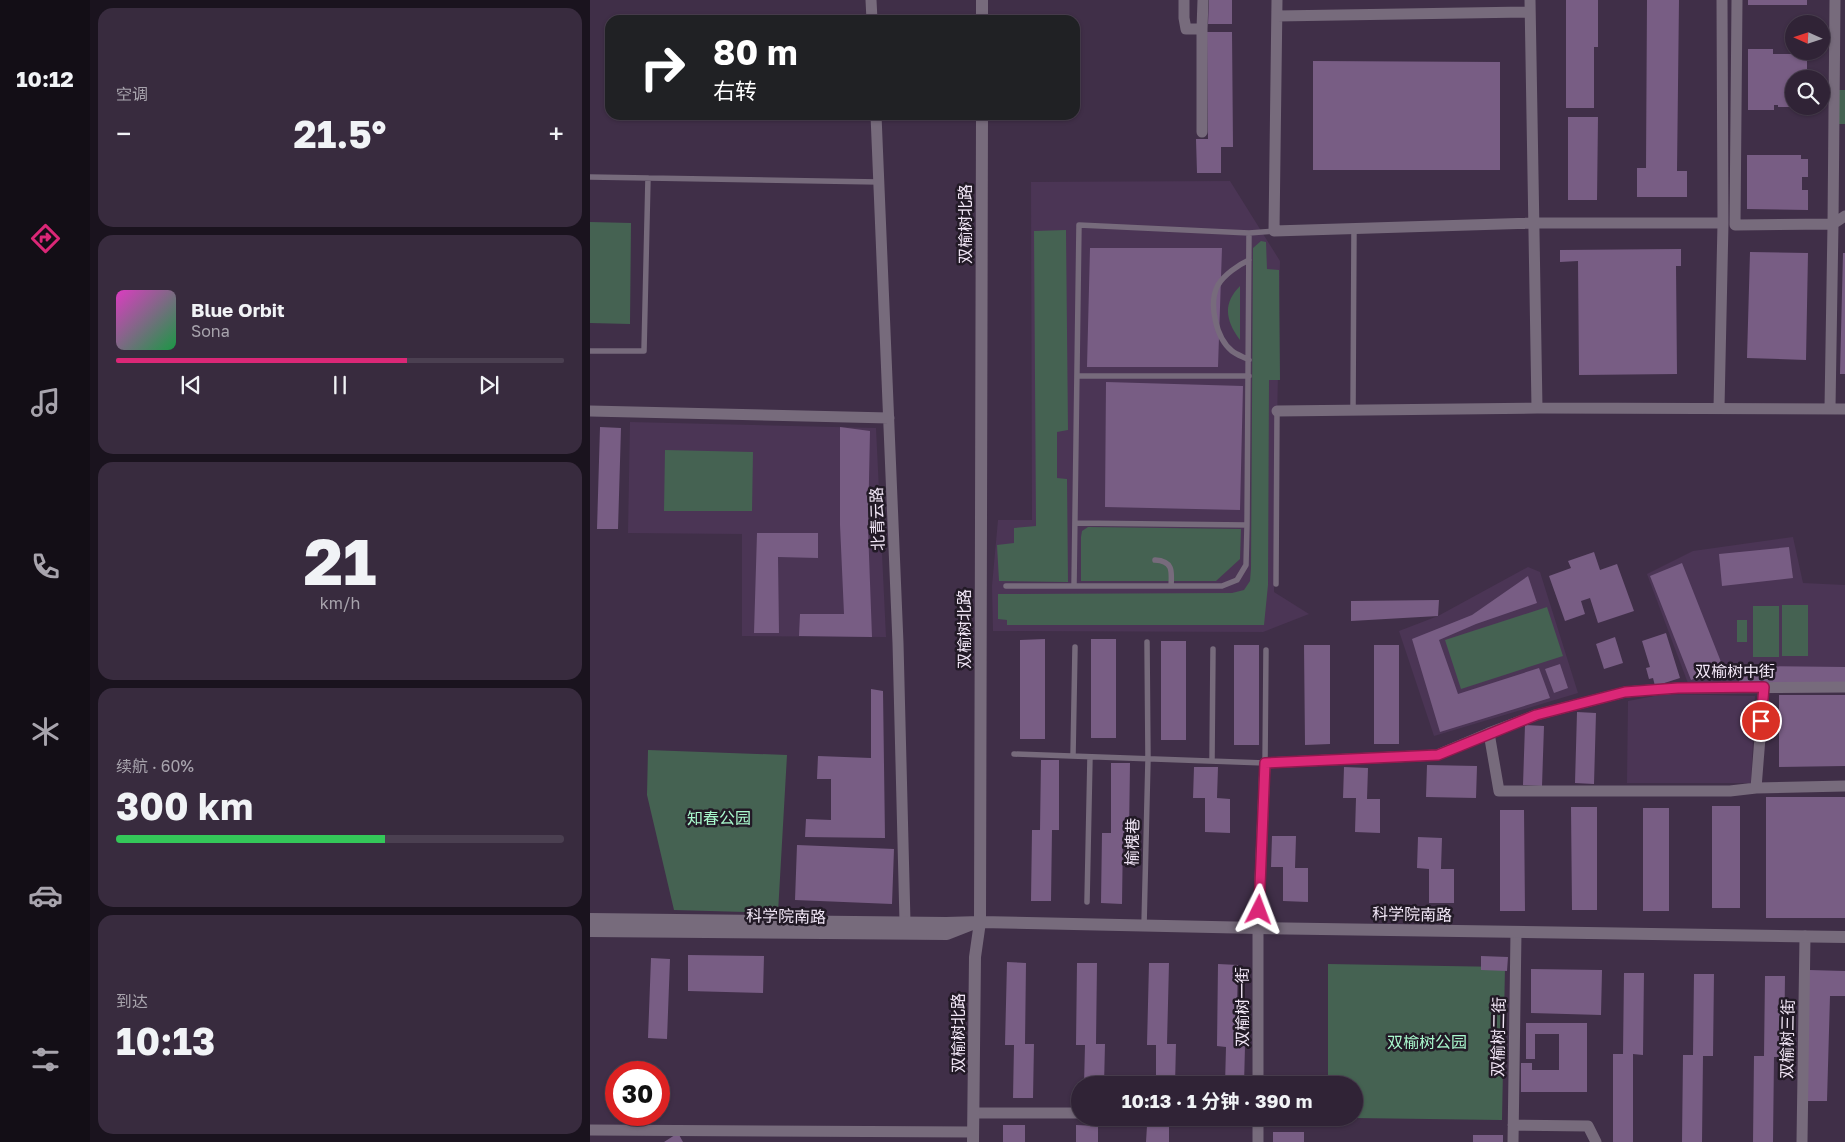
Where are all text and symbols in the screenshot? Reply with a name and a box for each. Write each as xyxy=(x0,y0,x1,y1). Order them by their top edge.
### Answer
north arrow xyxy=(1785,15,1830,60)
map controls xyxy=(1785,15,1830,115)
text: 80 m xyxy=(713,31,798,73)
icon: right xyxy=(630,35,695,100)
text: 10:12 xyxy=(16,65,74,92)
button: search xyxy=(1785,70,1830,115)
text: 右转 xyxy=(713,77,757,104)
text: 空调 xyxy=(116,84,148,104)
text: 21.5° xyxy=(294,111,386,156)
text: − xyxy=(116,117,131,150)
text: + xyxy=(549,117,564,150)
street label: 双榆树北路 xyxy=(955,184,975,264)
icon: directions xyxy=(28,221,63,256)
text: Blue Orbit xyxy=(191,298,285,321)
text: Sona xyxy=(191,321,230,341)
icon: previous xyxy=(177,371,205,399)
icon: pause xyxy=(326,371,354,399)
icon: next xyxy=(475,371,503,399)
icon: music xyxy=(28,385,63,420)
street label: 北青云路 xyxy=(866,487,888,551)
text: 21 xyxy=(303,521,377,599)
icon: phone xyxy=(28,549,63,584)
street label: 双榆树北路 xyxy=(954,589,974,669)
text: km/h xyxy=(320,593,360,613)
street label: 双榆树中街 xyxy=(1695,661,1775,681)
pin xyxy=(1740,700,1782,742)
icon: arrive xyxy=(1747,707,1775,735)
icon: climate xyxy=(28,714,63,749)
text: 续航 · 60% xyxy=(116,756,194,776)
text: 300 km xyxy=(116,783,253,828)
park label: 知春公园 xyxy=(687,808,751,828)
street label: 榆槐巷 xyxy=(1122,818,1142,866)
icon: car xyxy=(28,878,63,913)
position arrow xyxy=(1232,883,1284,935)
street label: 科学院南路 xyxy=(1372,903,1452,925)
street label: 科学院南路 xyxy=(746,905,826,927)
street label: 双榆树一街 xyxy=(1232,967,1252,1047)
text: 到达 xyxy=(116,991,148,1011)
street label: 双榆树北路 xyxy=(948,993,968,1073)
street label: 双榆树二街 xyxy=(1487,997,1509,1077)
street label: 双榆树三街 xyxy=(1776,999,1798,1079)
text: 10:13 xyxy=(116,1018,215,1063)
park label: 双榆树公园 xyxy=(1387,1032,1467,1052)
icon: filters xyxy=(28,1042,63,1077)
speed limit sign: 30 xyxy=(605,1061,670,1126)
text: 10:13 · 1 分钟 · 390 m xyxy=(1122,1089,1312,1112)

